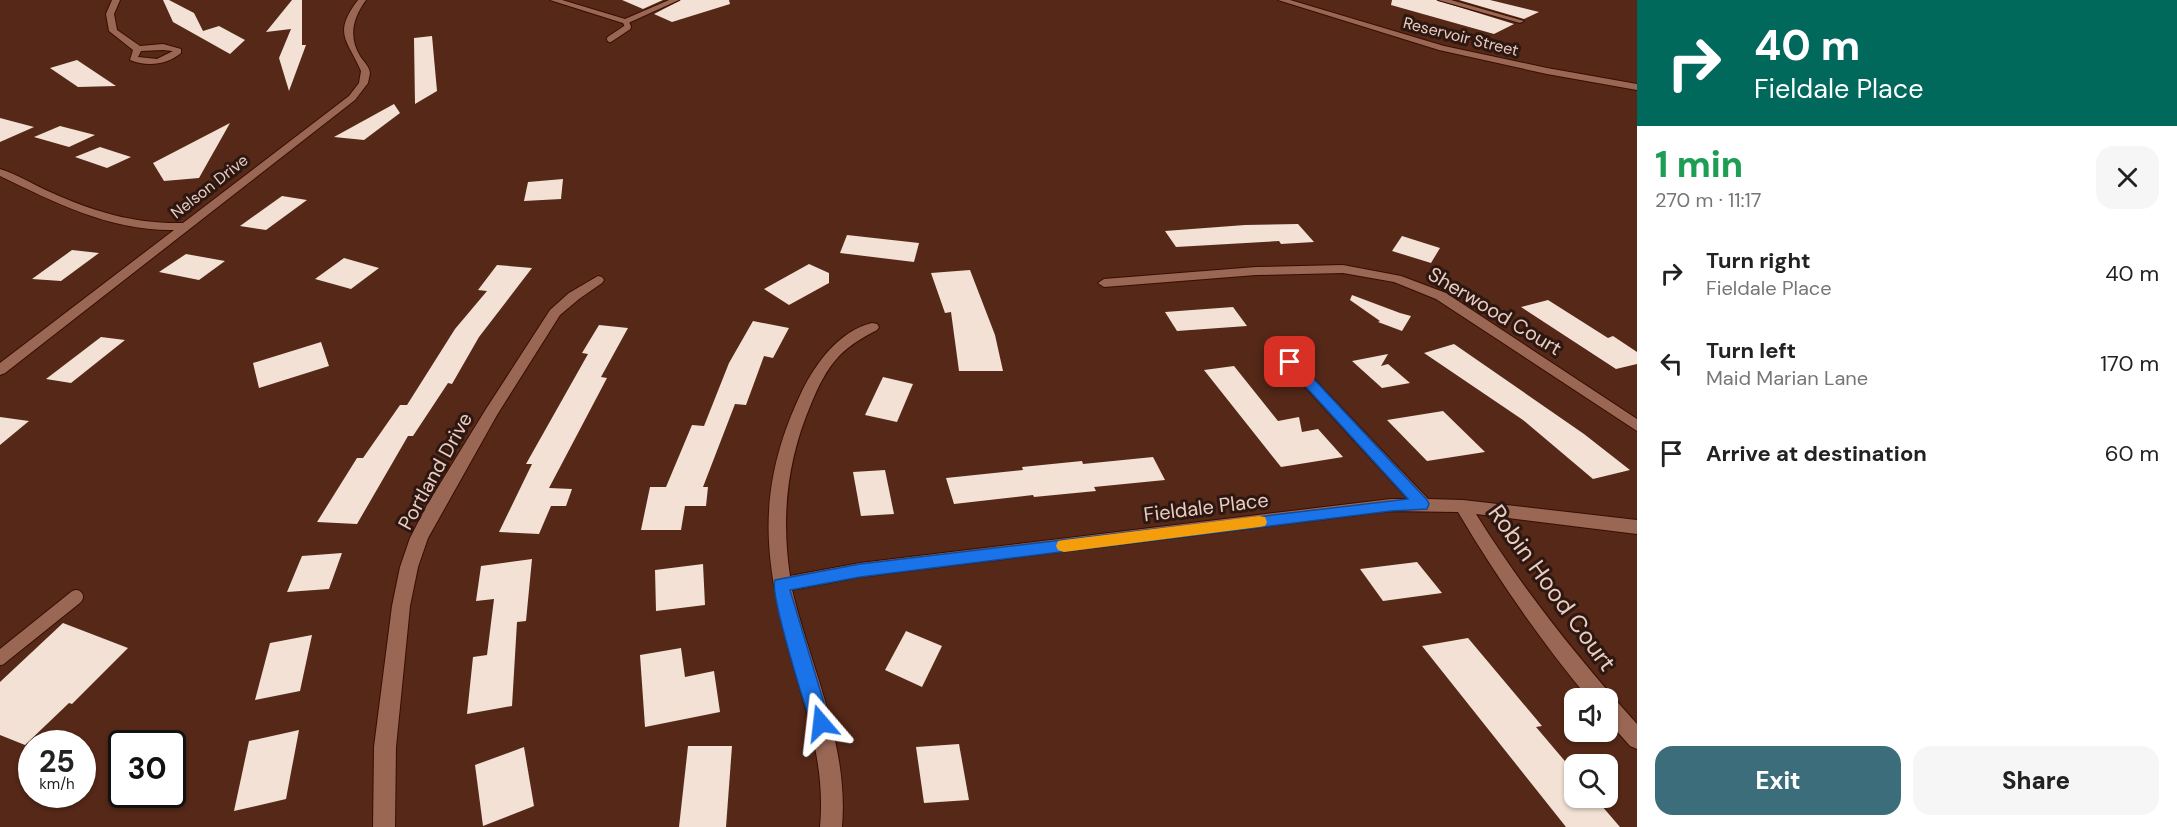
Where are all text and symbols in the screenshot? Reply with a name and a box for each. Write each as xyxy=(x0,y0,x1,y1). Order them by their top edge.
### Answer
street label: Reservoir Street xyxy=(1401,12,1521,61)
text: 40 m xyxy=(1754,18,1860,73)
icon: right xyxy=(1655,24,1733,102)
text: Fieldale Place xyxy=(1754,71,1924,106)
text: 1 min xyxy=(1655,141,1743,188)
button: close xyxy=(2096,146,2159,209)
street label: Nelson Drive xyxy=(166,150,252,223)
text: 270 m · 11:17 xyxy=(1655,187,1761,213)
text: Turn right xyxy=(1706,246,1811,275)
icon: right xyxy=(1655,257,1688,290)
text: 40 m xyxy=(2105,259,2159,288)
street label: Sherwood Court xyxy=(1423,261,1567,361)
text: Fieldale Place xyxy=(1706,275,1832,301)
pin xyxy=(1264,336,1315,387)
text: Turn left xyxy=(1706,336,1796,365)
icon: arrive xyxy=(1273,345,1306,378)
icon: left xyxy=(1655,347,1688,380)
text: 170 m xyxy=(2100,349,2159,378)
text: Maid Marian Lane xyxy=(1706,365,1868,391)
street label: Portland Drive xyxy=(392,408,478,534)
icon: arrive xyxy=(1655,437,1688,470)
text: Arrive at destination xyxy=(1706,439,1927,468)
text: 60 m xyxy=(2105,439,2159,468)
street label: Fieldale Place xyxy=(1142,486,1270,528)
street label: Robin Hood Court xyxy=(1482,498,1623,677)
map controls xyxy=(1564,688,1618,808)
button: sound xyxy=(1564,688,1618,742)
position arrow xyxy=(789,691,853,755)
speed limit sign: 30 xyxy=(108,730,186,808)
text: 25 xyxy=(39,742,75,781)
button: Exit xyxy=(1655,746,1901,815)
button: Share xyxy=(1913,746,2159,815)
button: search xyxy=(1564,754,1618,808)
text: km/h xyxy=(39,774,75,794)

